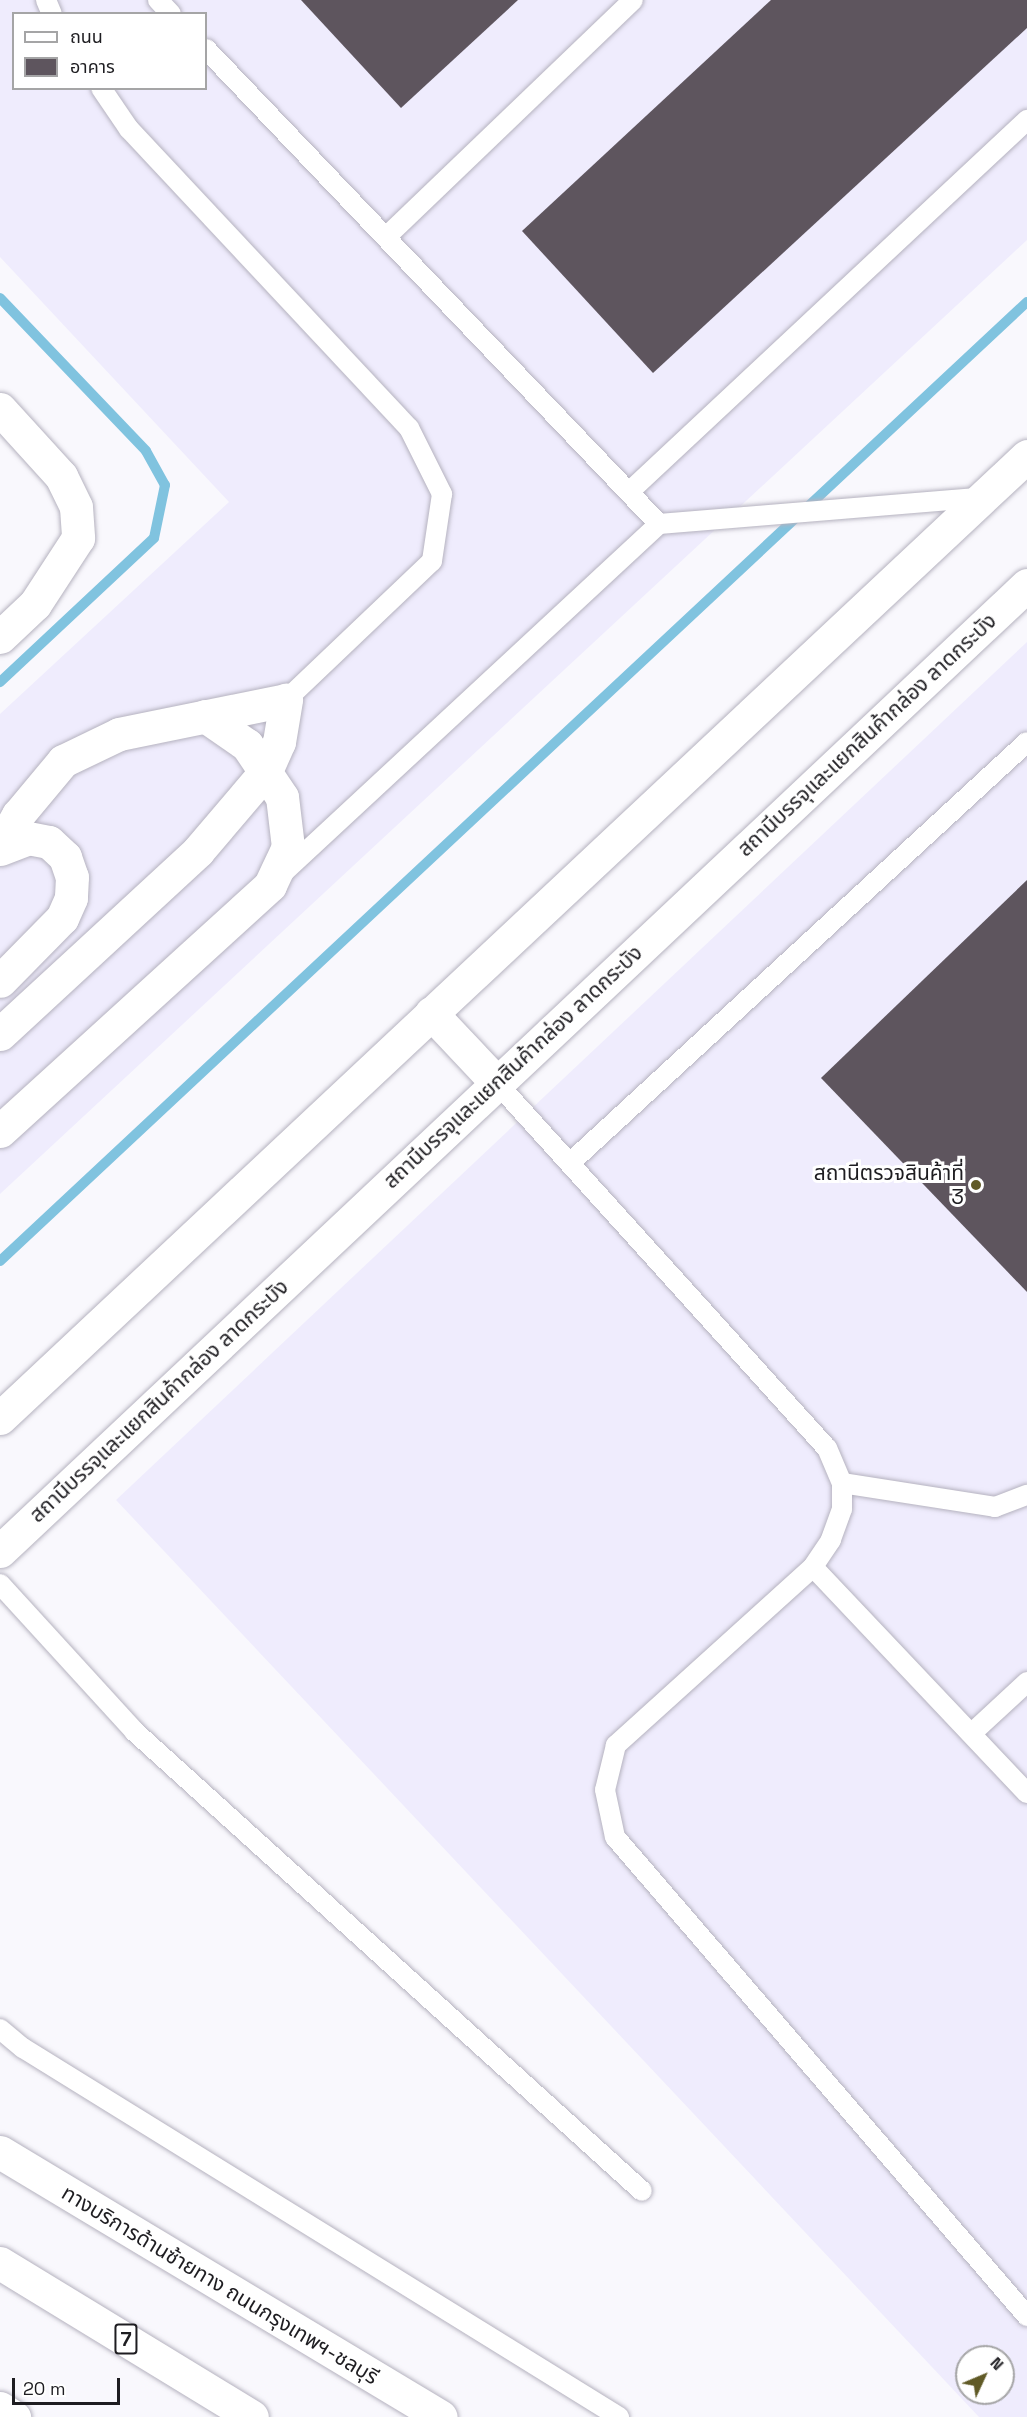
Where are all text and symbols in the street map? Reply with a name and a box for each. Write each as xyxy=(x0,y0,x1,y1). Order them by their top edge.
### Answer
legend xyxy=(12,12,207,90)
text: ถนน xyxy=(70,25,103,48)
text: อาคาร xyxy=(70,55,115,78)
street label: สถานีบรรจุและแยกสินค้ากล่อง ลาดกระบัง xyxy=(732,608,1002,862)
street label: สถานีบรรจุและแยกสินค้ากล่อง ลาดกระบัง xyxy=(378,940,648,1194)
place label: สถานีตรวจสินค้าที่ 3 xyxy=(814,1160,964,1210)
marker: สถานีตรวจสินค้าที่ 3 xyxy=(969,1178,983,1192)
street label: สถานีบรรจุและแยกสินค้ากล่อง ลาดกระบัง xyxy=(24,1274,294,1528)
street label: ทางบริการด้านซ้ายทาง ถนนกรุงเทพฯ-ชลบุรี xyxy=(57,2180,383,2390)
road number: 7 xyxy=(114,2322,138,2356)
north arrow xyxy=(955,2345,1015,2405)
text: N xyxy=(986,2352,1008,2375)
scale bar xyxy=(15,2366,123,2404)
text: 20 m xyxy=(23,2377,66,2400)

